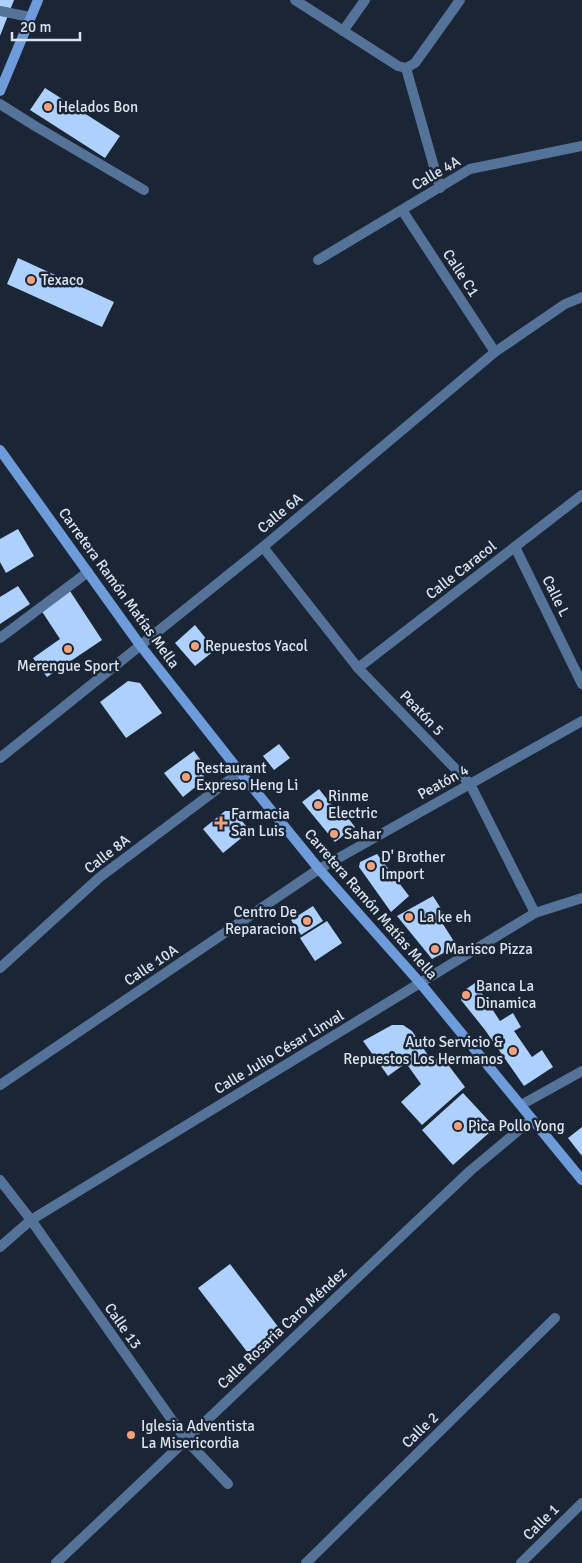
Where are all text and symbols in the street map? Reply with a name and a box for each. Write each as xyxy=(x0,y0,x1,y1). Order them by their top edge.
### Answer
scale bar xyxy=(12,10,80,42)
text: 20 m xyxy=(20,18,51,36)
place label: Helados Bon xyxy=(58,98,138,116)
marker: Helados Bon xyxy=(42,101,54,113)
street label: Calle 4A xyxy=(408,152,464,194)
street label: Calle C1 xyxy=(439,246,483,300)
place label: Texaco xyxy=(41,271,84,289)
marker: Texaco xyxy=(25,274,37,286)
street label: Calle 6A xyxy=(254,489,306,537)
street label: Carretera Ramón Matías Mella xyxy=(55,504,183,672)
street label: Calle Caracol xyxy=(422,537,500,603)
street label: Calle L xyxy=(538,572,574,620)
place label: Repuestos Yacol xyxy=(205,637,308,655)
marker: Repuestos Yacol xyxy=(189,640,201,652)
marker: Merengue Sport xyxy=(62,643,74,655)
place label: Merengue Sport xyxy=(17,657,119,675)
street label: Peatón 5 xyxy=(396,687,448,739)
place label: Restaurant Expreso Heng Li xyxy=(196,759,298,794)
street label: Peatón 4 xyxy=(414,761,472,803)
marker: Restaurant Expreso Heng Li xyxy=(180,771,192,783)
place label: Rinme Electric xyxy=(328,787,378,822)
marker: Rinme Electric xyxy=(312,799,324,811)
place label: Farmacia San Luis xyxy=(231,805,290,840)
marker: Farmacia San Luis xyxy=(215,817,227,829)
street label: Carretera Ramón Matías Mella xyxy=(301,825,441,983)
place label: Sahar xyxy=(344,825,382,843)
marker: Sahar xyxy=(328,828,340,840)
street label: Calle 8A xyxy=(81,831,133,877)
place label: D' Brother Import xyxy=(381,848,446,883)
marker: D' Brother Import xyxy=(365,860,377,872)
place label: Centro De Reparacion xyxy=(225,903,297,938)
place label: La ke eh xyxy=(419,908,471,926)
marker: La ke eh xyxy=(403,911,415,923)
marker: Centro De Reparacion xyxy=(301,915,313,927)
street label: Calle 10A xyxy=(121,940,181,990)
place label: Marisco Pizza xyxy=(445,940,533,958)
marker: Marisco Pizza xyxy=(429,943,441,955)
place label: Banca La Dinamica xyxy=(476,977,536,1012)
marker: Banca La Dinamica xyxy=(460,989,472,1001)
street label: Calle Julio César Linval xyxy=(211,1006,347,1098)
place label: Auto Servicio & Repuestos Los Hermanos xyxy=(343,1033,504,1068)
marker: Auto Servicio & Repuestos Los Hermanos xyxy=(507,1045,519,1057)
place label: Pica Pollo Yong xyxy=(468,1117,565,1135)
marker: Pica Pollo Yong xyxy=(452,1120,464,1132)
street label: Calle Rosaria Caro Méndez xyxy=(214,1263,351,1393)
street label: Calle 13 xyxy=(101,1300,145,1352)
street label: Calle 2 xyxy=(398,1408,442,1452)
place label: Iglesia Adventista La Misericordia xyxy=(141,1417,255,1452)
marker: Iglesia Adventista La Misericordia xyxy=(125,1429,137,1441)
street label: Calle 1 xyxy=(519,1500,563,1544)

